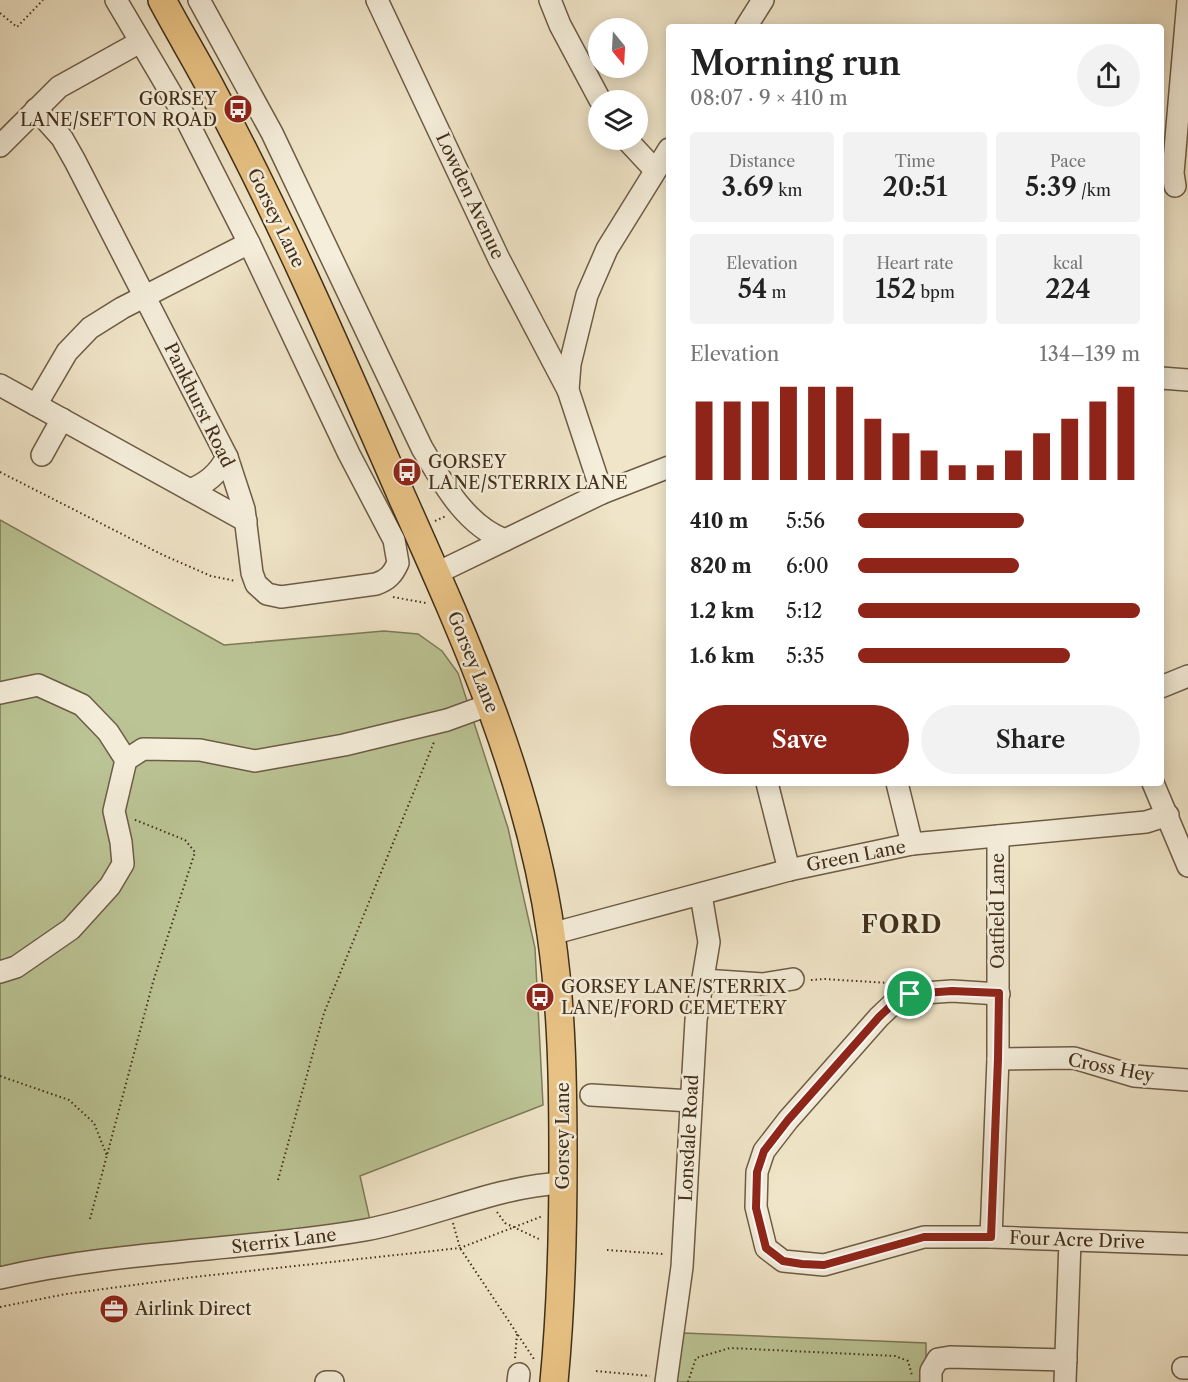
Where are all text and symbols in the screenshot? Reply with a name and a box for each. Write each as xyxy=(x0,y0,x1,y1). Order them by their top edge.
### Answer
north arrow xyxy=(588,18,648,78)
map controls xyxy=(588,18,648,150)
text: Morning run xyxy=(690,43,901,84)
button: share xyxy=(1077,44,1140,107)
text: 08:07 · 9 × 410 m xyxy=(690,86,848,110)
place label: GORSEY LANE/SEFTON ROAD xyxy=(20,88,218,131)
button: layers xyxy=(588,90,648,150)
bus stop icon: GORSEY LANE/SEFTON ROAD xyxy=(222,93,254,125)
street label: Lowden Avenue xyxy=(431,129,509,263)
text: Distance xyxy=(729,151,795,171)
text: Time xyxy=(895,151,935,171)
text: Pace xyxy=(1050,151,1086,171)
street label: Gorsey Lane xyxy=(243,165,309,271)
text: 3.69 xyxy=(722,171,774,203)
text: 20:51 xyxy=(882,171,948,203)
text: 5:39 xyxy=(1025,171,1077,203)
text: km xyxy=(774,180,802,200)
text: /km xyxy=(1077,180,1111,200)
text: Elevation xyxy=(726,253,798,273)
text: Heart rate xyxy=(876,253,954,273)
text: kcal xyxy=(1053,253,1083,273)
text: 54 xyxy=(738,273,767,305)
text: 152 xyxy=(875,273,916,305)
text: 224 xyxy=(1045,273,1091,305)
text: m xyxy=(767,282,786,302)
text: bpm xyxy=(916,282,955,302)
street label: Pankhurst Road xyxy=(159,339,239,471)
text: Elevation xyxy=(690,342,779,366)
text: 134–139 m xyxy=(1039,342,1140,366)
place label: GORSEY LANE/STERRIX LANE xyxy=(428,451,628,494)
bus stop icon: GORSEY LANE/STERRIX LANE xyxy=(391,456,423,488)
text: 410 m xyxy=(690,509,748,533)
text: 5:56 xyxy=(786,509,825,533)
text: 820 m xyxy=(690,554,752,578)
text: 6:00 xyxy=(786,554,829,578)
text: 1.2 km xyxy=(690,599,754,623)
text: 5:12 xyxy=(786,599,822,623)
street label: Gorsey Lane xyxy=(443,608,503,716)
text: 1.6 km xyxy=(690,644,755,668)
text: 5:35 xyxy=(786,644,824,668)
button: Save xyxy=(690,705,909,774)
button: Share xyxy=(921,705,1140,774)
street label: Green Lane xyxy=(804,836,908,876)
street label: Oatfield Lane xyxy=(987,853,1009,969)
district label: FORD xyxy=(861,910,943,939)
pin xyxy=(884,968,935,1019)
place label: GORSEY LANE/STERRIX LANE/FORD CEMETERY xyxy=(561,976,788,1019)
icon: arrive xyxy=(893,977,926,1010)
bus stop icon: GORSEY LANE/STERRIX LANE/FORD CEMETERY xyxy=(524,981,556,1013)
street label: Cross Hey xyxy=(1066,1049,1157,1087)
street label: Lonsdale Road xyxy=(675,1074,703,1202)
street label: Gorsey Lane xyxy=(552,1082,574,1190)
street label: Sterrix Lane xyxy=(230,1224,338,1258)
street label: Four Acre Drive xyxy=(1009,1227,1145,1253)
office icon: Airlink Direct xyxy=(98,1293,130,1325)
place label: Airlink Direct xyxy=(134,1298,252,1320)

